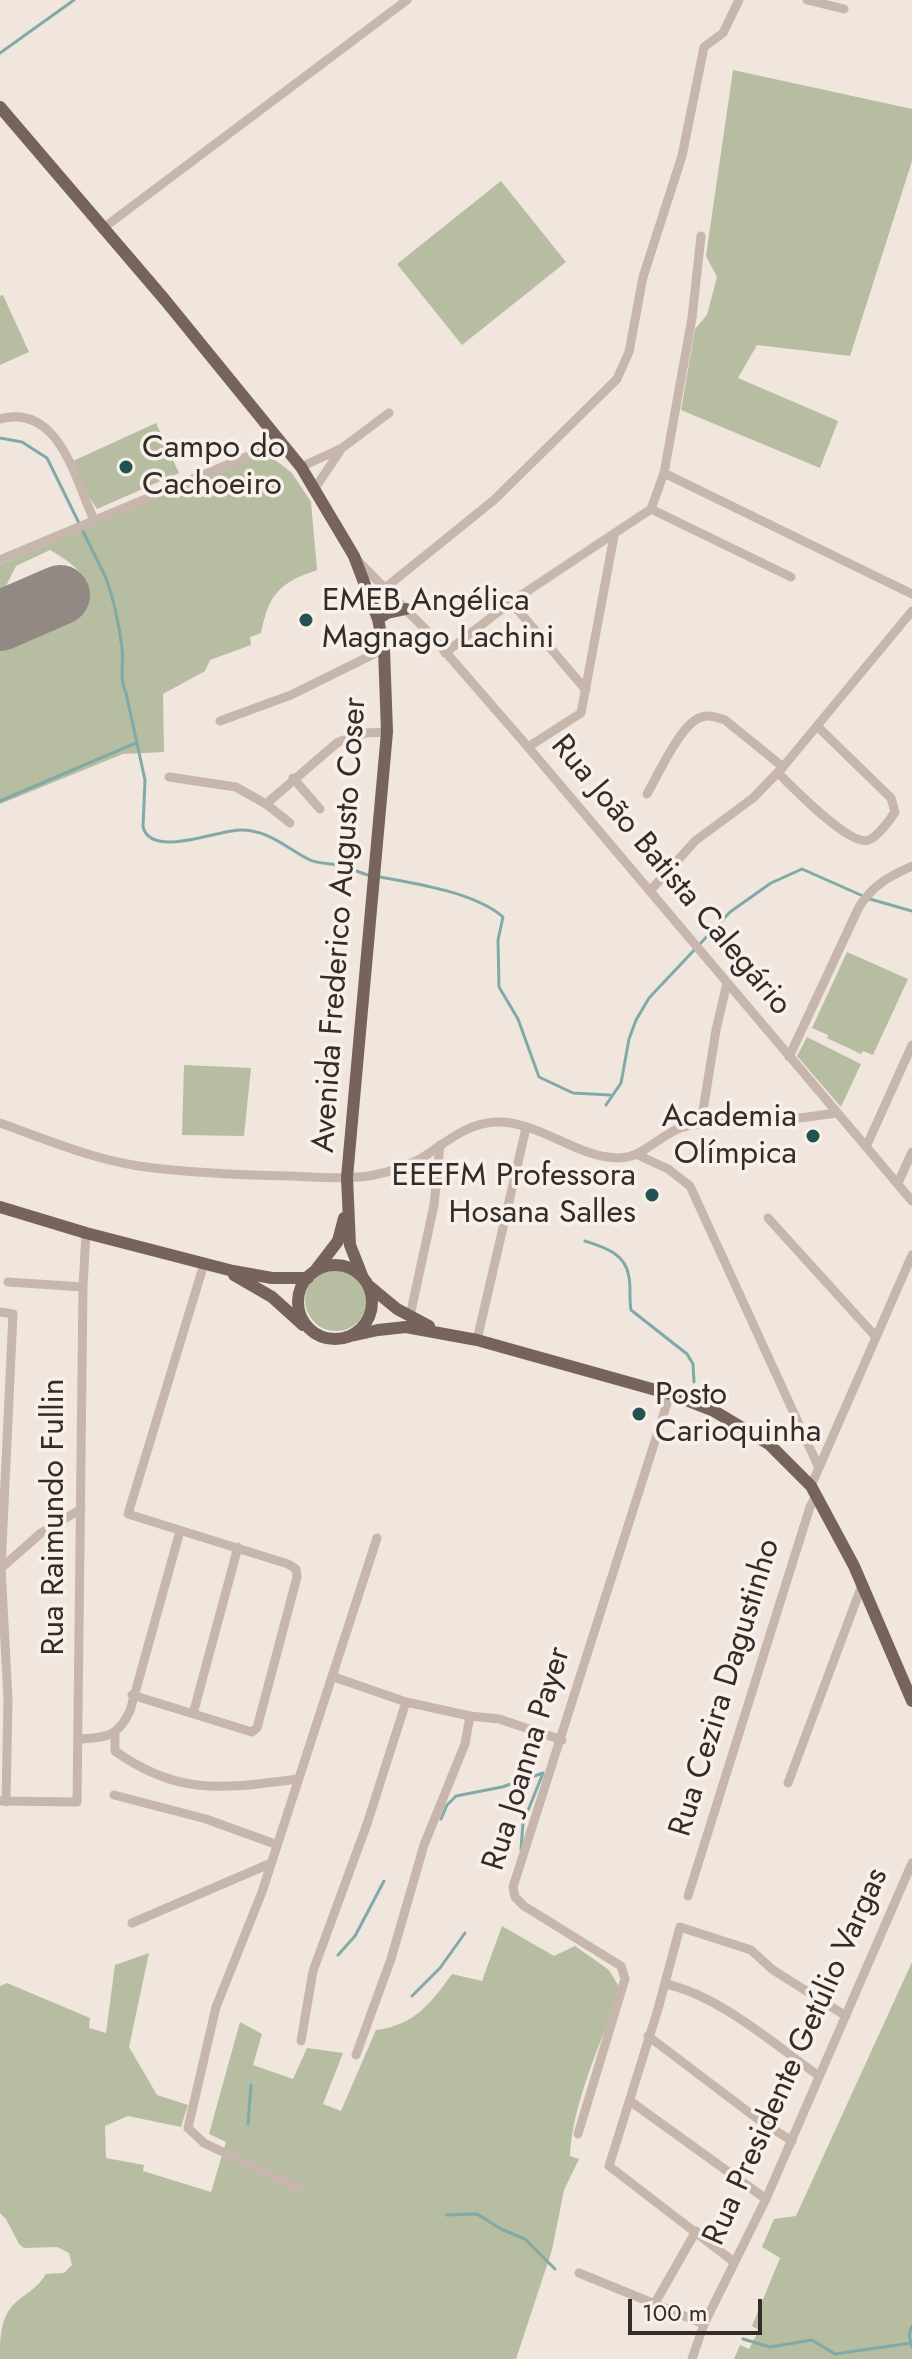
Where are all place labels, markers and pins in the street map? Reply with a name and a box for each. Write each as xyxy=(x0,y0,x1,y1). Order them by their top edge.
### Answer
place label: Campo do Cachoeiro xyxy=(142,430,285,505)
marker: Campo do Cachoeiro xyxy=(117,458,135,476)
place label: EMEB Angélica Magnago Lachini xyxy=(322,583,554,658)
marker: EMEB Angélica Magnago Lachini xyxy=(297,611,315,629)
place label: Academia Olímpica xyxy=(662,1099,797,1174)
marker: Academia Olímpica xyxy=(804,1127,822,1145)
place label: EEEFM Professora Hosana Salles xyxy=(392,1158,636,1233)
marker: EEEFM Professora Hosana Salles xyxy=(643,1186,661,1204)
place label: Posto Carioquinha xyxy=(655,1377,821,1452)
marker: Posto Carioquinha xyxy=(630,1405,648,1423)

